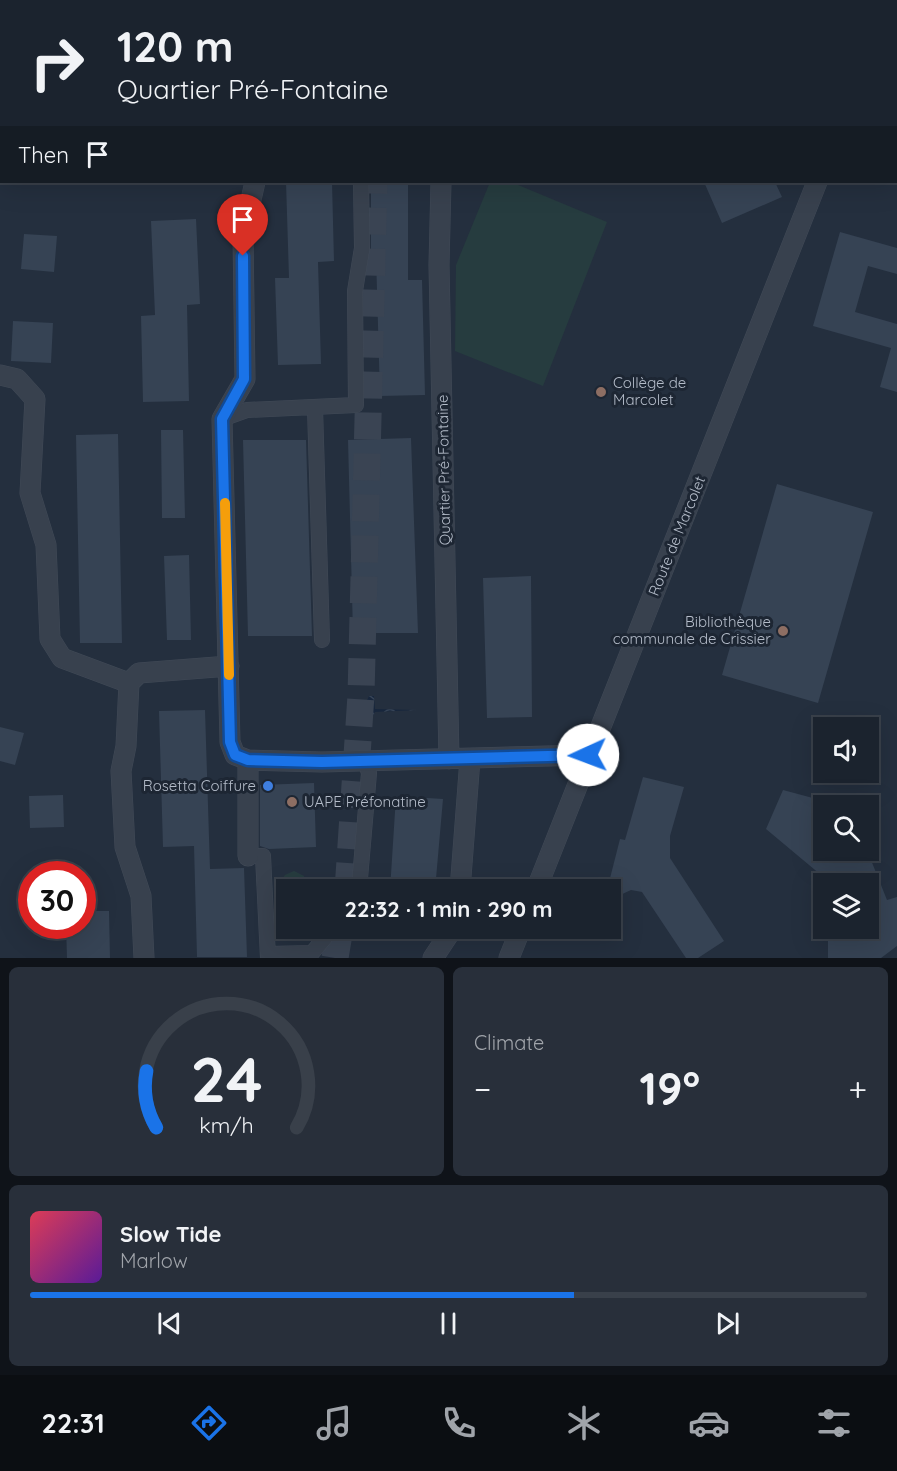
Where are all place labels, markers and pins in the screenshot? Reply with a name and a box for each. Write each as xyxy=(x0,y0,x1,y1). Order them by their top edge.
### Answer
pin xyxy=(217,194,268,256)
place label: Collège de Marcolet xyxy=(613,373,686,409)
marker: Collège de Marcolet xyxy=(594,385,608,399)
place label: Bibliothèque communale de Crissier xyxy=(613,612,771,648)
marker: Bibliothèque communale de Crissier xyxy=(776,624,790,638)
place label: Rosetta Coiffure xyxy=(143,776,256,795)
marker: Rosetta Coiffure xyxy=(261,779,275,793)
place label: UAPE Préfonatine xyxy=(304,792,426,811)
marker: UAPE Préfonatine xyxy=(285,795,299,809)

